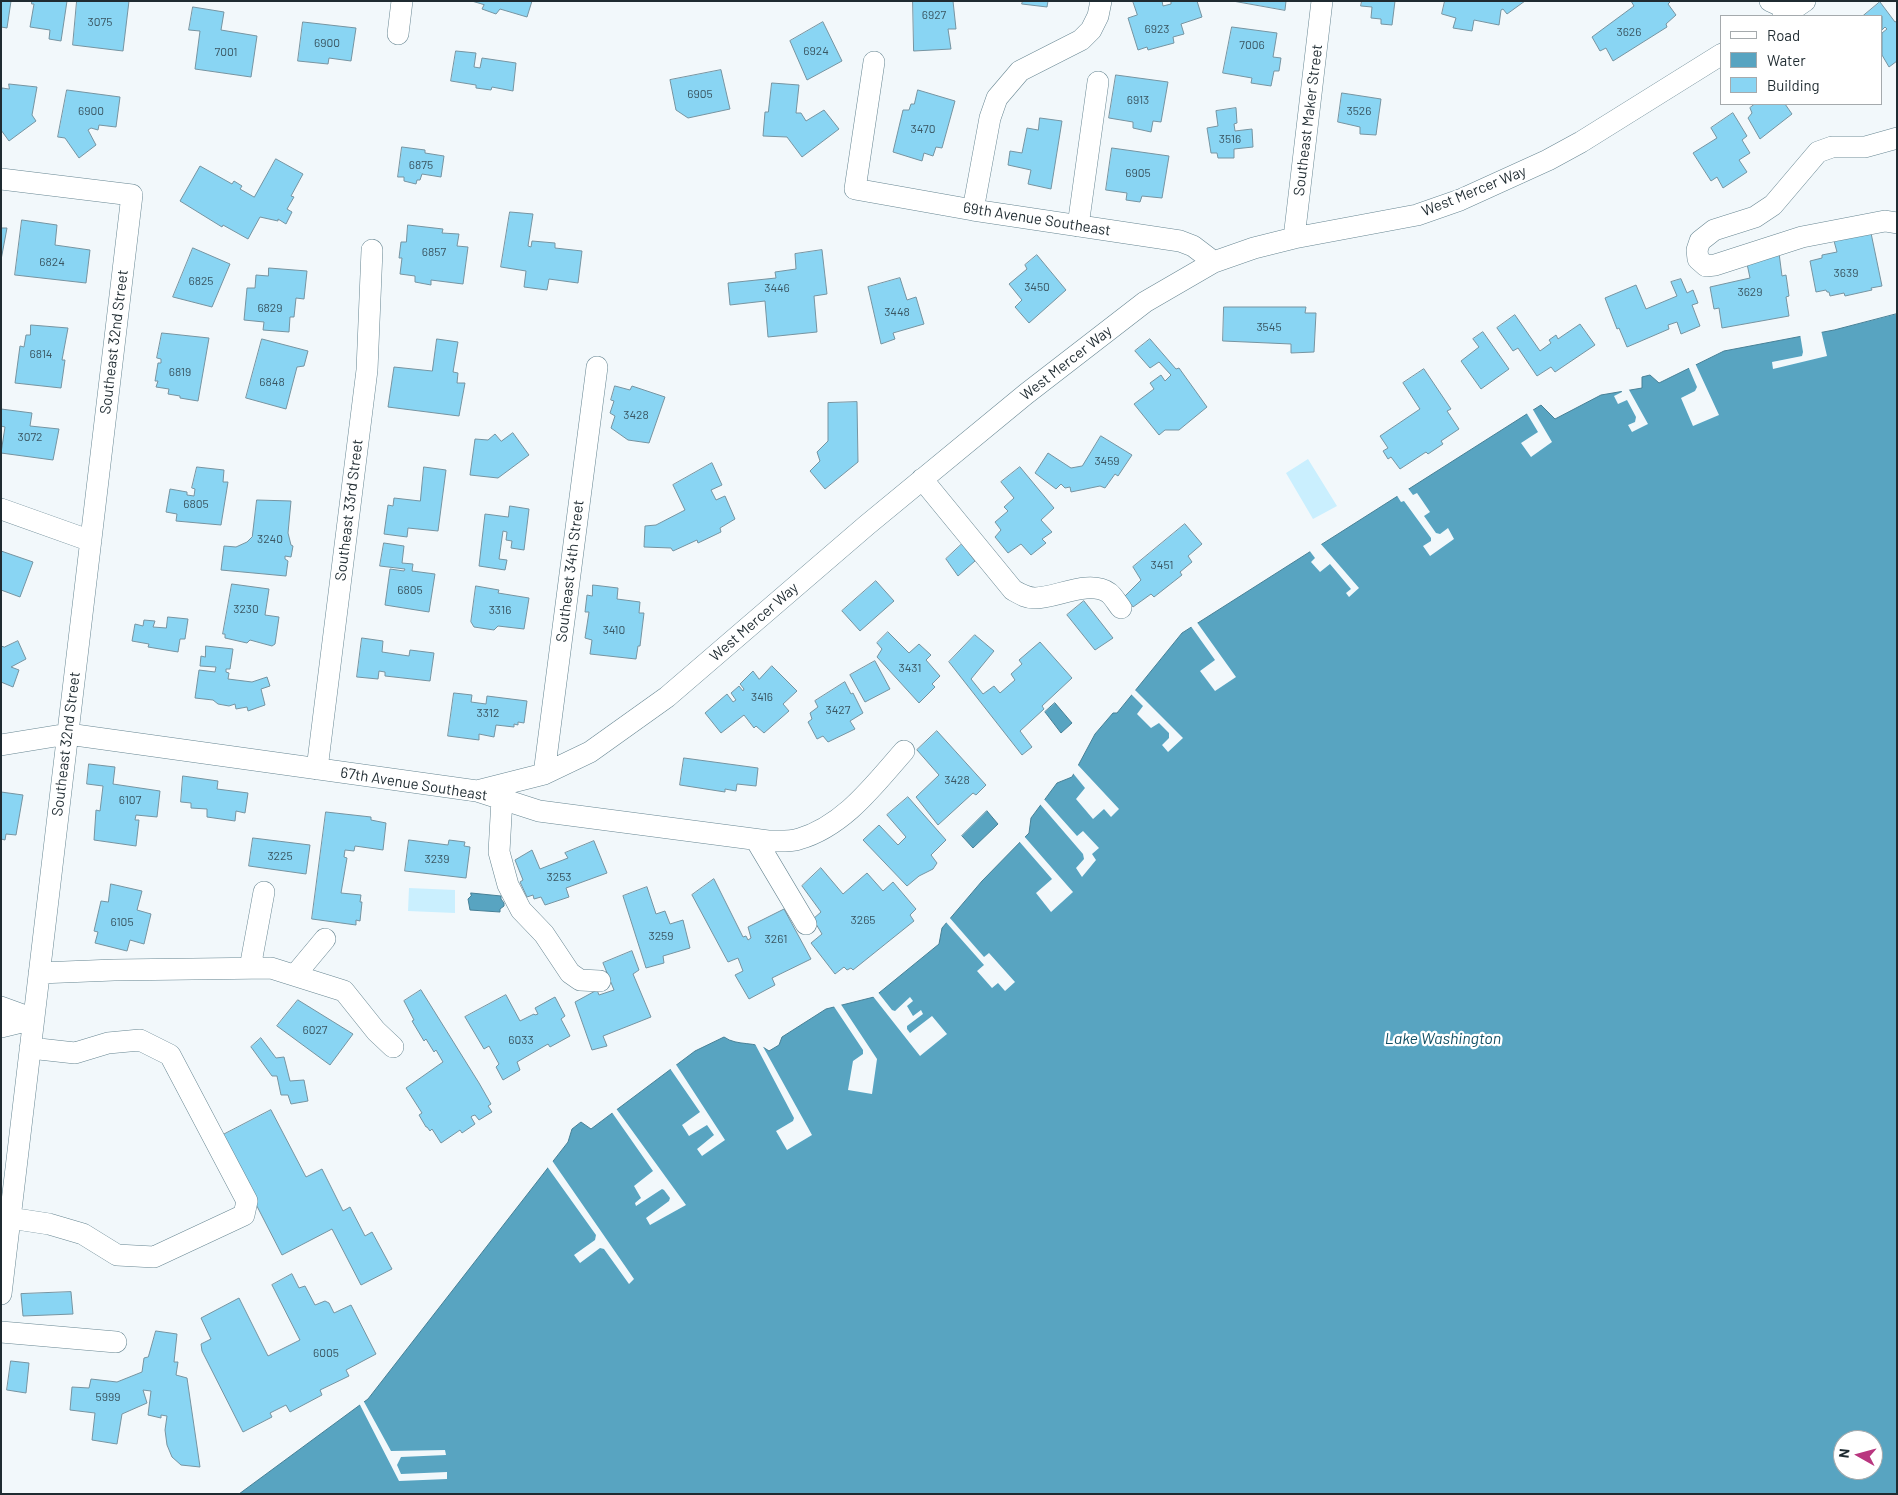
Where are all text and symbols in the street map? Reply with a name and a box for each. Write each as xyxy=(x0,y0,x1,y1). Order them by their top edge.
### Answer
house number: 6927 xyxy=(922,8,946,22)
house number: 3075 xyxy=(88,15,112,29)
legend xyxy=(1720,15,1883,105)
house number: 6923 xyxy=(1145,22,1169,36)
house number: 3626 xyxy=(1617,25,1641,39)
text: Road xyxy=(1767,26,1800,44)
house number: 6900 xyxy=(314,36,340,50)
house number: 7006 xyxy=(1239,38,1265,52)
street label: Southeast Maker Street xyxy=(1290,43,1326,197)
house number: 6924 xyxy=(803,44,829,58)
house number: 7001 xyxy=(214,45,238,59)
text: Water xyxy=(1767,51,1806,69)
text: Building xyxy=(1767,76,1820,94)
house number: 6905 xyxy=(687,87,713,101)
house number: 6913 xyxy=(1127,93,1149,107)
house number: 6900 xyxy=(78,104,104,118)
house number: 3526 xyxy=(1347,104,1371,118)
house number: 3470 xyxy=(911,122,935,136)
house number: 3516 xyxy=(1219,132,1241,146)
house number: 6875 xyxy=(409,158,433,172)
street label: West Mercer Way xyxy=(1419,162,1529,220)
house number: 6905 xyxy=(1125,166,1151,180)
street label: 69th Avenue Southeast xyxy=(962,198,1112,240)
house number: 6857 xyxy=(422,245,446,259)
house number: 6824 xyxy=(39,255,65,269)
house number: 3639 xyxy=(1834,266,1858,280)
street label: Southeast 32nd Street xyxy=(96,269,132,415)
house number: 6825 xyxy=(188,274,214,288)
house number: 3450 xyxy=(1024,280,1050,294)
house number: 3446 xyxy=(764,281,790,295)
house number: 3629 xyxy=(1737,285,1763,299)
house number: 6829 xyxy=(257,301,283,315)
house number: 3448 xyxy=(884,305,910,319)
house number: 3545 xyxy=(1256,320,1282,334)
street label: West Mercer Way xyxy=(1017,322,1115,404)
house number: 6814 xyxy=(30,347,52,361)
house number: 6819 xyxy=(169,365,191,379)
house number: 6848 xyxy=(259,375,285,389)
house number: 3428 xyxy=(623,408,649,422)
house number: 3072 xyxy=(17,430,43,444)
street label: Southeast 33rd Street xyxy=(331,438,367,582)
house number: 3459 xyxy=(1094,454,1120,468)
house number: 6805 xyxy=(183,497,209,511)
street label: Southeast 34th Street xyxy=(552,499,588,643)
house number: 3240 xyxy=(257,532,283,546)
house number: 3451 xyxy=(1151,558,1173,572)
street label: West Mercer Way xyxy=(706,579,802,665)
house number: 6805 xyxy=(397,583,423,597)
house number: 3230 xyxy=(233,602,259,616)
house number: 3316 xyxy=(489,603,511,617)
house number: 3410 xyxy=(603,623,625,637)
house number: 3431 xyxy=(898,661,922,675)
street label: Southeast 32nd Street xyxy=(48,671,84,817)
house number: 3416 xyxy=(751,690,773,704)
house number: 3427 xyxy=(826,703,850,717)
house number: 3312 xyxy=(477,706,499,720)
street label: 67th Avenue Southeast xyxy=(339,763,489,805)
house number: 3428 xyxy=(944,773,970,787)
house number: 6107 xyxy=(119,793,141,807)
house number: 3225 xyxy=(267,849,293,863)
house number: 3239 xyxy=(425,852,449,866)
house number: 3253 xyxy=(547,870,571,884)
house number: 3265 xyxy=(851,913,875,927)
house number: 6105 xyxy=(110,915,134,929)
house number: 3259 xyxy=(648,929,674,943)
house number: 3261 xyxy=(765,932,787,946)
house number: 6027 xyxy=(302,1023,328,1037)
water label: Lake Washington xyxy=(1385,1029,1501,1049)
house number: 6033 xyxy=(508,1033,534,1047)
house number: 6005 xyxy=(313,1346,339,1360)
house number: 5999 xyxy=(96,1390,120,1404)
north arrow xyxy=(1833,1430,1883,1480)
text: N xyxy=(1835,1448,1853,1459)

